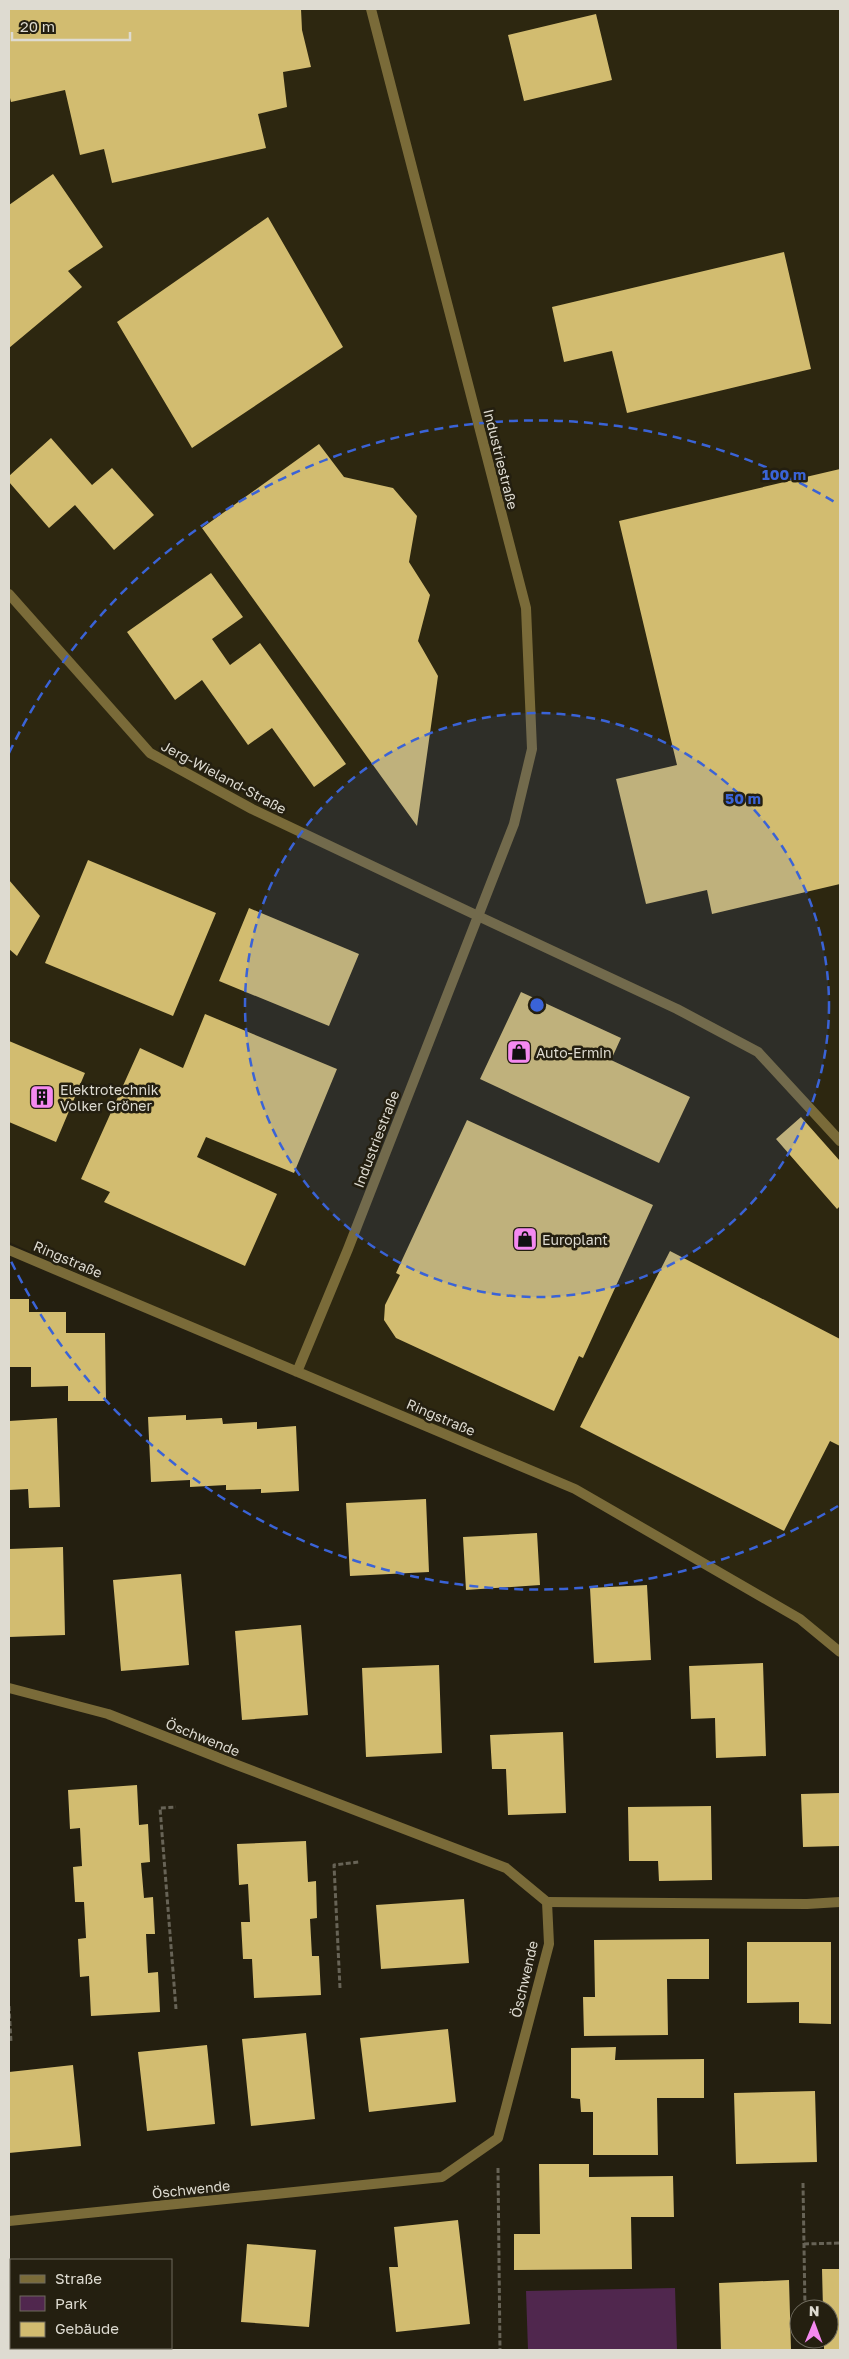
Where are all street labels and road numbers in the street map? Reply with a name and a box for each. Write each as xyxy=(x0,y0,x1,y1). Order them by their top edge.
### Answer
street label: Industriestraße xyxy=(480,407,522,511)
street label: Jerg-Wieland-Straße xyxy=(159,737,289,817)
street label: Industriestraße xyxy=(350,1088,402,1190)
street label: Ringstraße xyxy=(31,1237,105,1281)
street label: Ringstraße xyxy=(404,1395,478,1439)
street label: Öschwende xyxy=(163,1714,243,1760)
street label: Öschwende xyxy=(507,1939,541,2019)
street label: Öschwende xyxy=(151,2176,231,2202)

